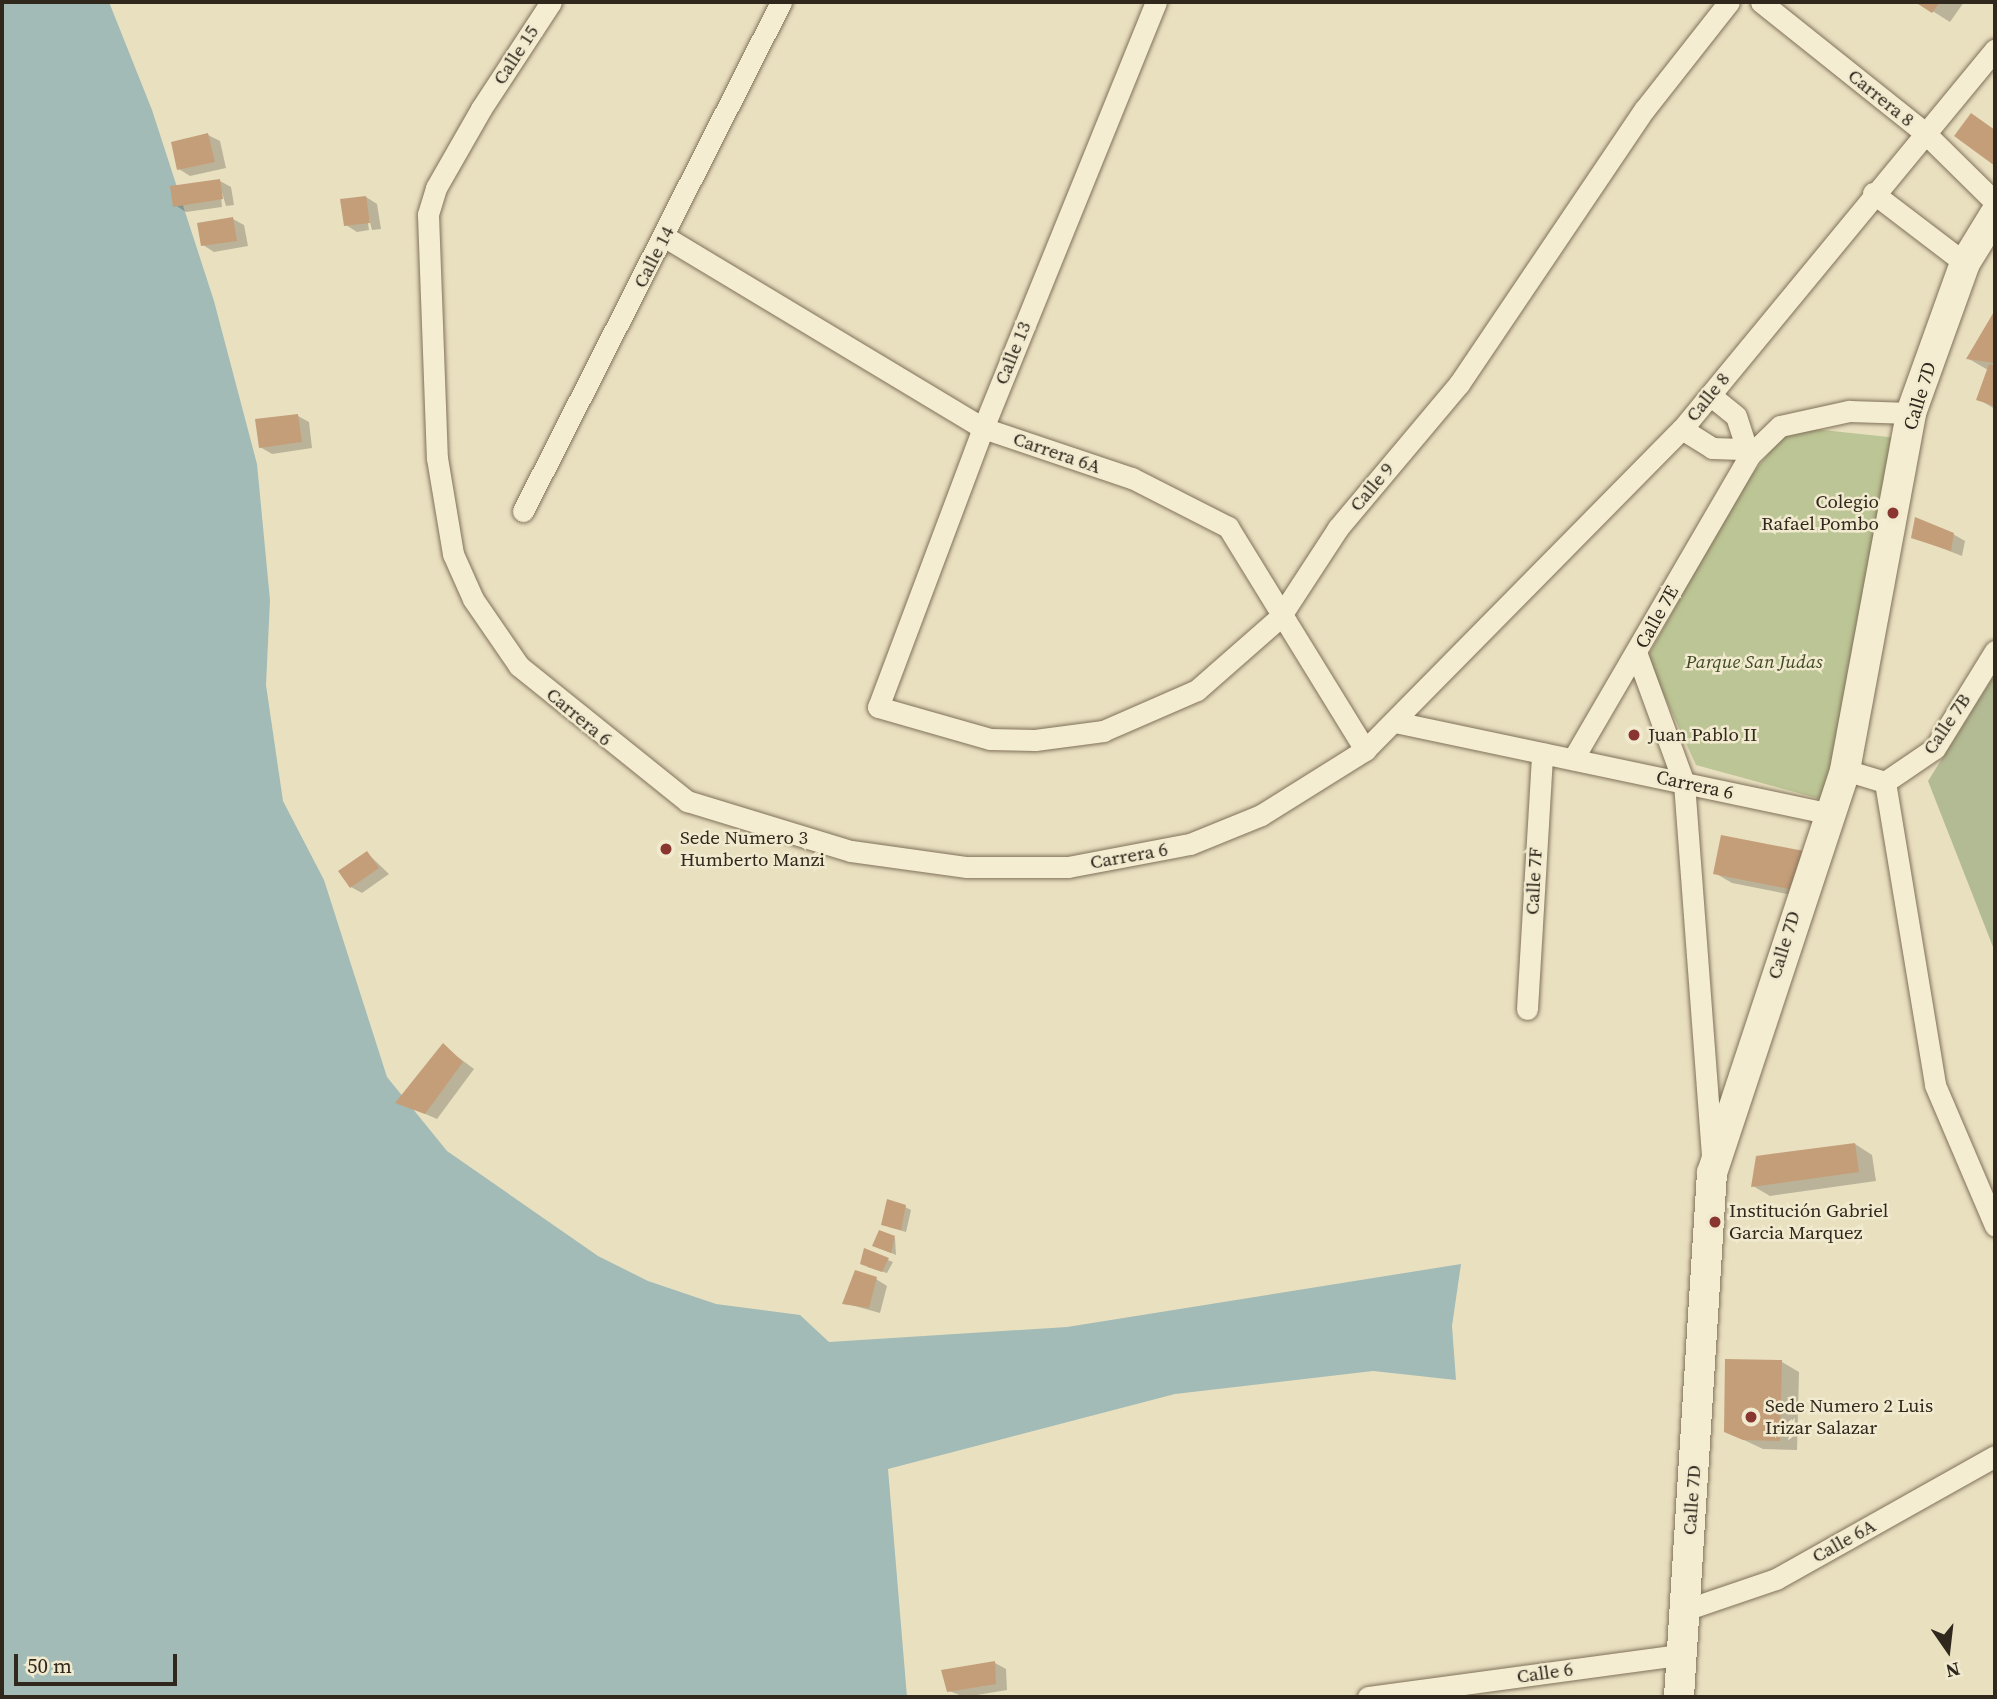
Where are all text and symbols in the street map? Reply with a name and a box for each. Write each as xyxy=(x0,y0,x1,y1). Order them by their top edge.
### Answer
street label: Calle 15 xyxy=(488,21,544,89)
street label: Carrera 8 xyxy=(1843,64,1919,132)
street label: Calle 14 xyxy=(629,222,679,292)
street label: Calle 13 xyxy=(990,318,1036,388)
street label: Calle 7D xyxy=(1899,359,1941,433)
street label: Calle 8 xyxy=(1681,368,1735,426)
street label: Carrera 6A xyxy=(1010,427,1104,479)
street label: Calle 9 xyxy=(1345,458,1399,516)
place label: Colegio Rafael Pombo xyxy=(1761,491,1879,535)
marker: Colegio Rafael Pombo xyxy=(1885,505,1901,521)
street label: Calle 7E xyxy=(1631,582,1683,652)
park label: Parque San Judas xyxy=(1685,651,1823,673)
street label: Carrera 6 xyxy=(542,683,616,751)
street label: Calle 7B xyxy=(1918,689,1976,759)
place label: Juan Pablo II xyxy=(1648,724,1757,746)
marker: Juan Pablo II xyxy=(1626,727,1642,743)
street label: Carrera 6 xyxy=(1654,766,1736,804)
place label: Sede Numero 3 Humberto Manzi xyxy=(680,827,825,871)
street label: Carrera 6 xyxy=(1088,838,1170,874)
marker: Sede Numero 3 Humberto Manzi xyxy=(658,841,674,857)
street label: Calle 7F xyxy=(1521,847,1547,915)
street label: Calle 7D xyxy=(1763,908,1805,982)
place label: Institución Gabriel Garcia Marquez xyxy=(1729,1200,1888,1244)
marker: Institución Gabriel Garcia Marquez xyxy=(1707,1214,1723,1230)
place label: Sede Numero 2 Luis Irizar Salazar xyxy=(1765,1395,1933,1439)
marker: Sede Numero 2 Luis Irizar Salazar xyxy=(1743,1409,1759,1425)
street label: Calle 7D xyxy=(1678,1464,1706,1536)
street label: Calle 6A xyxy=(1808,1514,1880,1568)
north arrow xyxy=(1913,1615,1983,1685)
scale bar xyxy=(18,1640,180,1684)
text: 50 m xyxy=(27,1651,72,1680)
text: N xyxy=(1943,1656,1963,1685)
street label: Calle 6 xyxy=(1515,1658,1575,1688)

